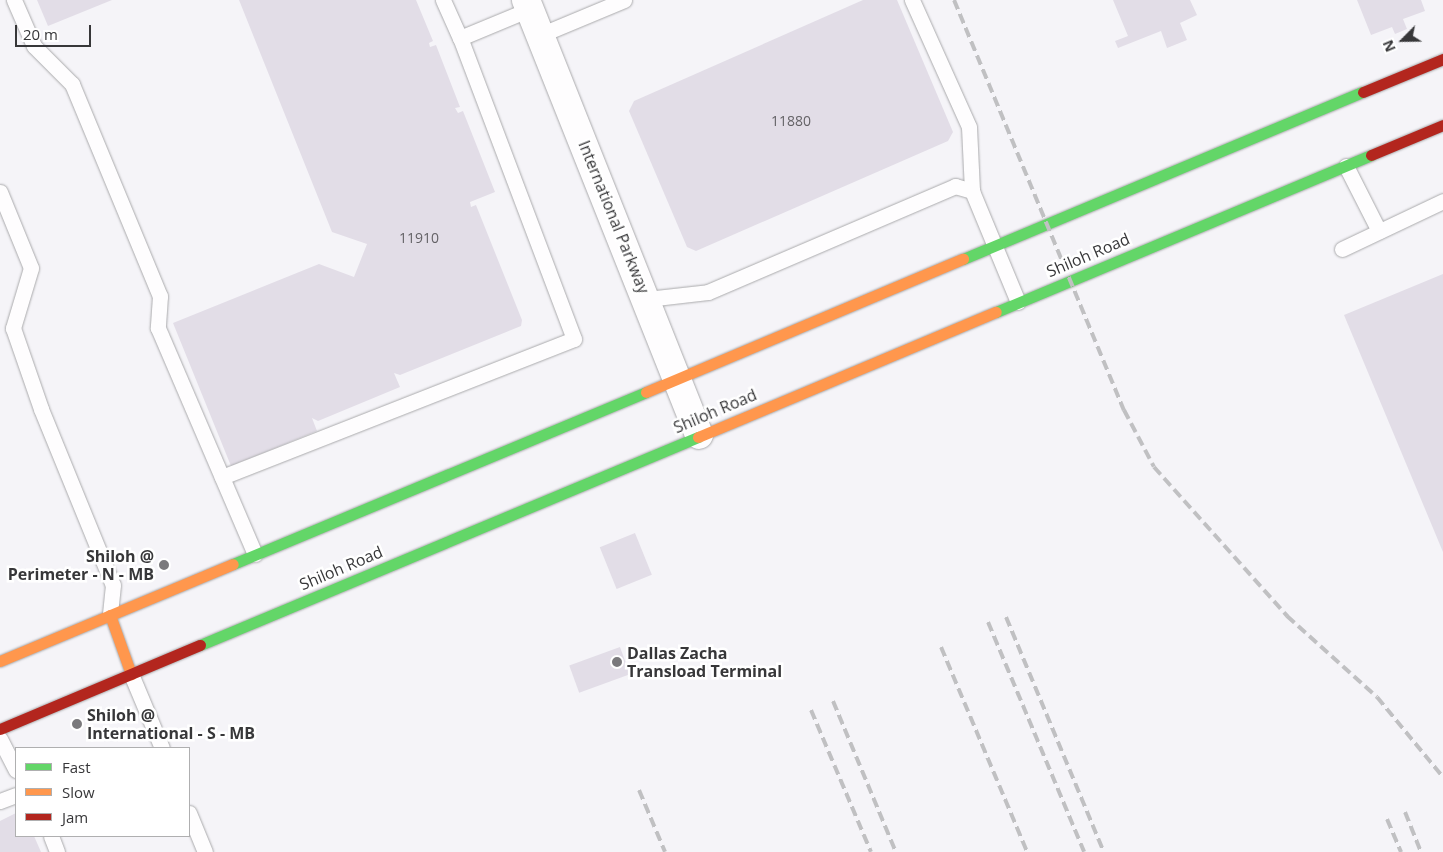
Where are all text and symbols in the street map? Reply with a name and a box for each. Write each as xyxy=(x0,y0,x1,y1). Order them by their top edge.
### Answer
scale bar xyxy=(18,15,94,47)
north arrow xyxy=(1378,15,1428,65)
text: 20 m xyxy=(23,24,58,44)
text: N xyxy=(1378,37,1400,55)
house number: 11880 xyxy=(771,113,811,129)
street label: International Parkway xyxy=(575,138,653,296)
street label: Shiloh Road xyxy=(1044,229,1132,281)
house number: 11910 xyxy=(399,230,439,246)
street label: Shiloh Road xyxy=(671,385,759,437)
street label: Shiloh Road xyxy=(297,542,385,594)
place label: Shiloh @ Perimeter - N - MB xyxy=(8,546,154,584)
marker: Shiloh @ Perimeter - N - MB xyxy=(158,559,170,571)
place label: Dallas Zacha Transload Terminal xyxy=(627,643,782,681)
marker: Dallas Zacha Transload Terminal xyxy=(611,656,623,668)
place label: Shiloh @ International - S - MB xyxy=(87,705,255,743)
marker: Shiloh @ International - S - MB xyxy=(71,718,83,730)
legend xyxy=(15,747,190,837)
text: Fast xyxy=(62,757,91,777)
text: Slow xyxy=(62,782,95,802)
text: Jam xyxy=(62,807,88,827)

